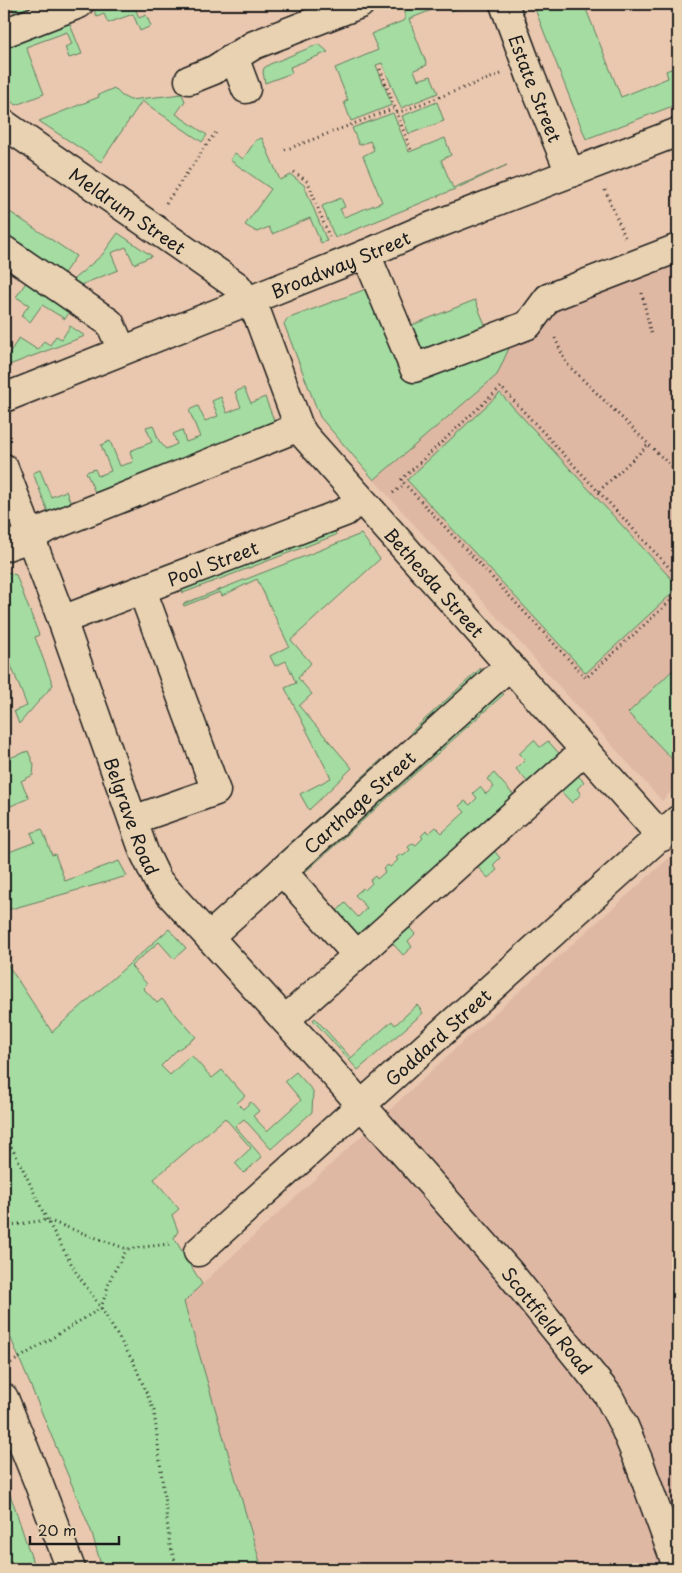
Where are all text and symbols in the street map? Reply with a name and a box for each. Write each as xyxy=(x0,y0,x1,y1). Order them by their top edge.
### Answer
street label: Estate Street xyxy=(503,30,570,146)
street label: Meldrum Street xyxy=(64,160,192,260)
street label: Broadway Street xyxy=(266,223,414,304)
street label: Bethesda Street xyxy=(379,521,491,643)
street label: Pool Street xyxy=(163,533,262,592)
street label: Carthage Street xyxy=(297,744,421,859)
street label: Belgrave Road xyxy=(98,754,167,879)
street label: Goddard Street xyxy=(378,982,496,1092)
street label: Scottfield Road xyxy=(496,1260,599,1380)
scale bar xyxy=(30,1513,119,1545)
text: 20 m xyxy=(38,1518,77,1541)

